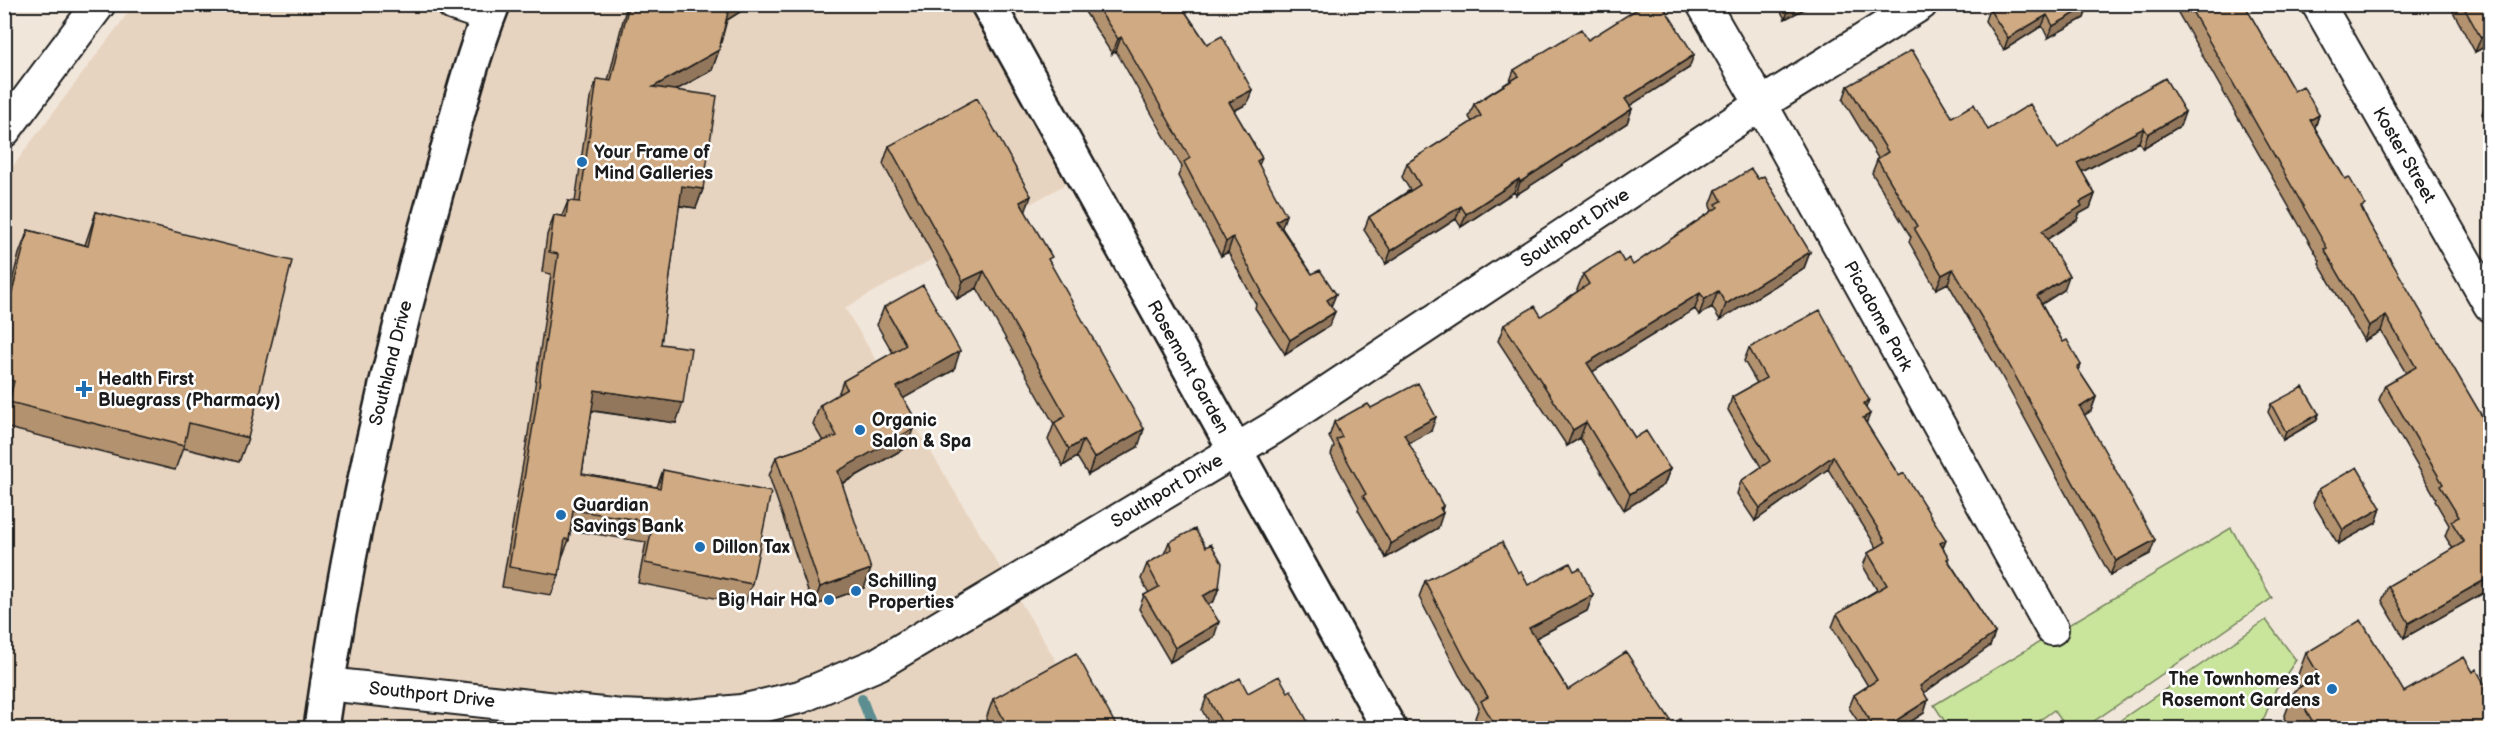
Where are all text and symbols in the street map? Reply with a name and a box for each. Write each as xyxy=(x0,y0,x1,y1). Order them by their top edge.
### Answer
street label: Koster Street xyxy=(2368,104,2440,207)
place label: Your Frame of Mind Galleries xyxy=(594,142,713,184)
marker: Your Frame of Mind Galleries xyxy=(575,155,589,169)
street label: Southport Drive xyxy=(1517,184,1634,272)
street label: Picadome Park xyxy=(1839,257,1917,375)
street label: Rosemont Garden xyxy=(1143,297,1233,437)
street label: Southland Drive xyxy=(365,298,417,428)
place label: Health First Bluegrass (Pharmacy) xyxy=(98,369,281,411)
marker: Health First Bluegrass (Pharmacy) xyxy=(75,380,93,398)
place label: Organic Salon & Spa xyxy=(872,410,971,452)
marker: Organic Salon & Spa xyxy=(853,423,867,437)
street label: Southport Drive xyxy=(1107,449,1227,533)
place label: Guardian Savings Bank xyxy=(573,495,684,537)
marker: Guardian Savings Bank xyxy=(554,508,568,522)
place label: Dillon Tax xyxy=(712,537,790,558)
marker: Dillon Tax xyxy=(693,540,707,554)
place label: Schilling Properties xyxy=(868,571,954,613)
marker: Schilling Properties xyxy=(849,584,863,598)
place label: Big Hair HQ xyxy=(718,590,817,611)
marker: Big Hair HQ xyxy=(822,593,836,607)
place label: The Townhomes at Rosemont Gardens xyxy=(2162,669,2320,711)
street label: Southport Drive xyxy=(368,678,496,712)
marker: The Townhomes at Rosemont Gardens xyxy=(2325,682,2339,696)

